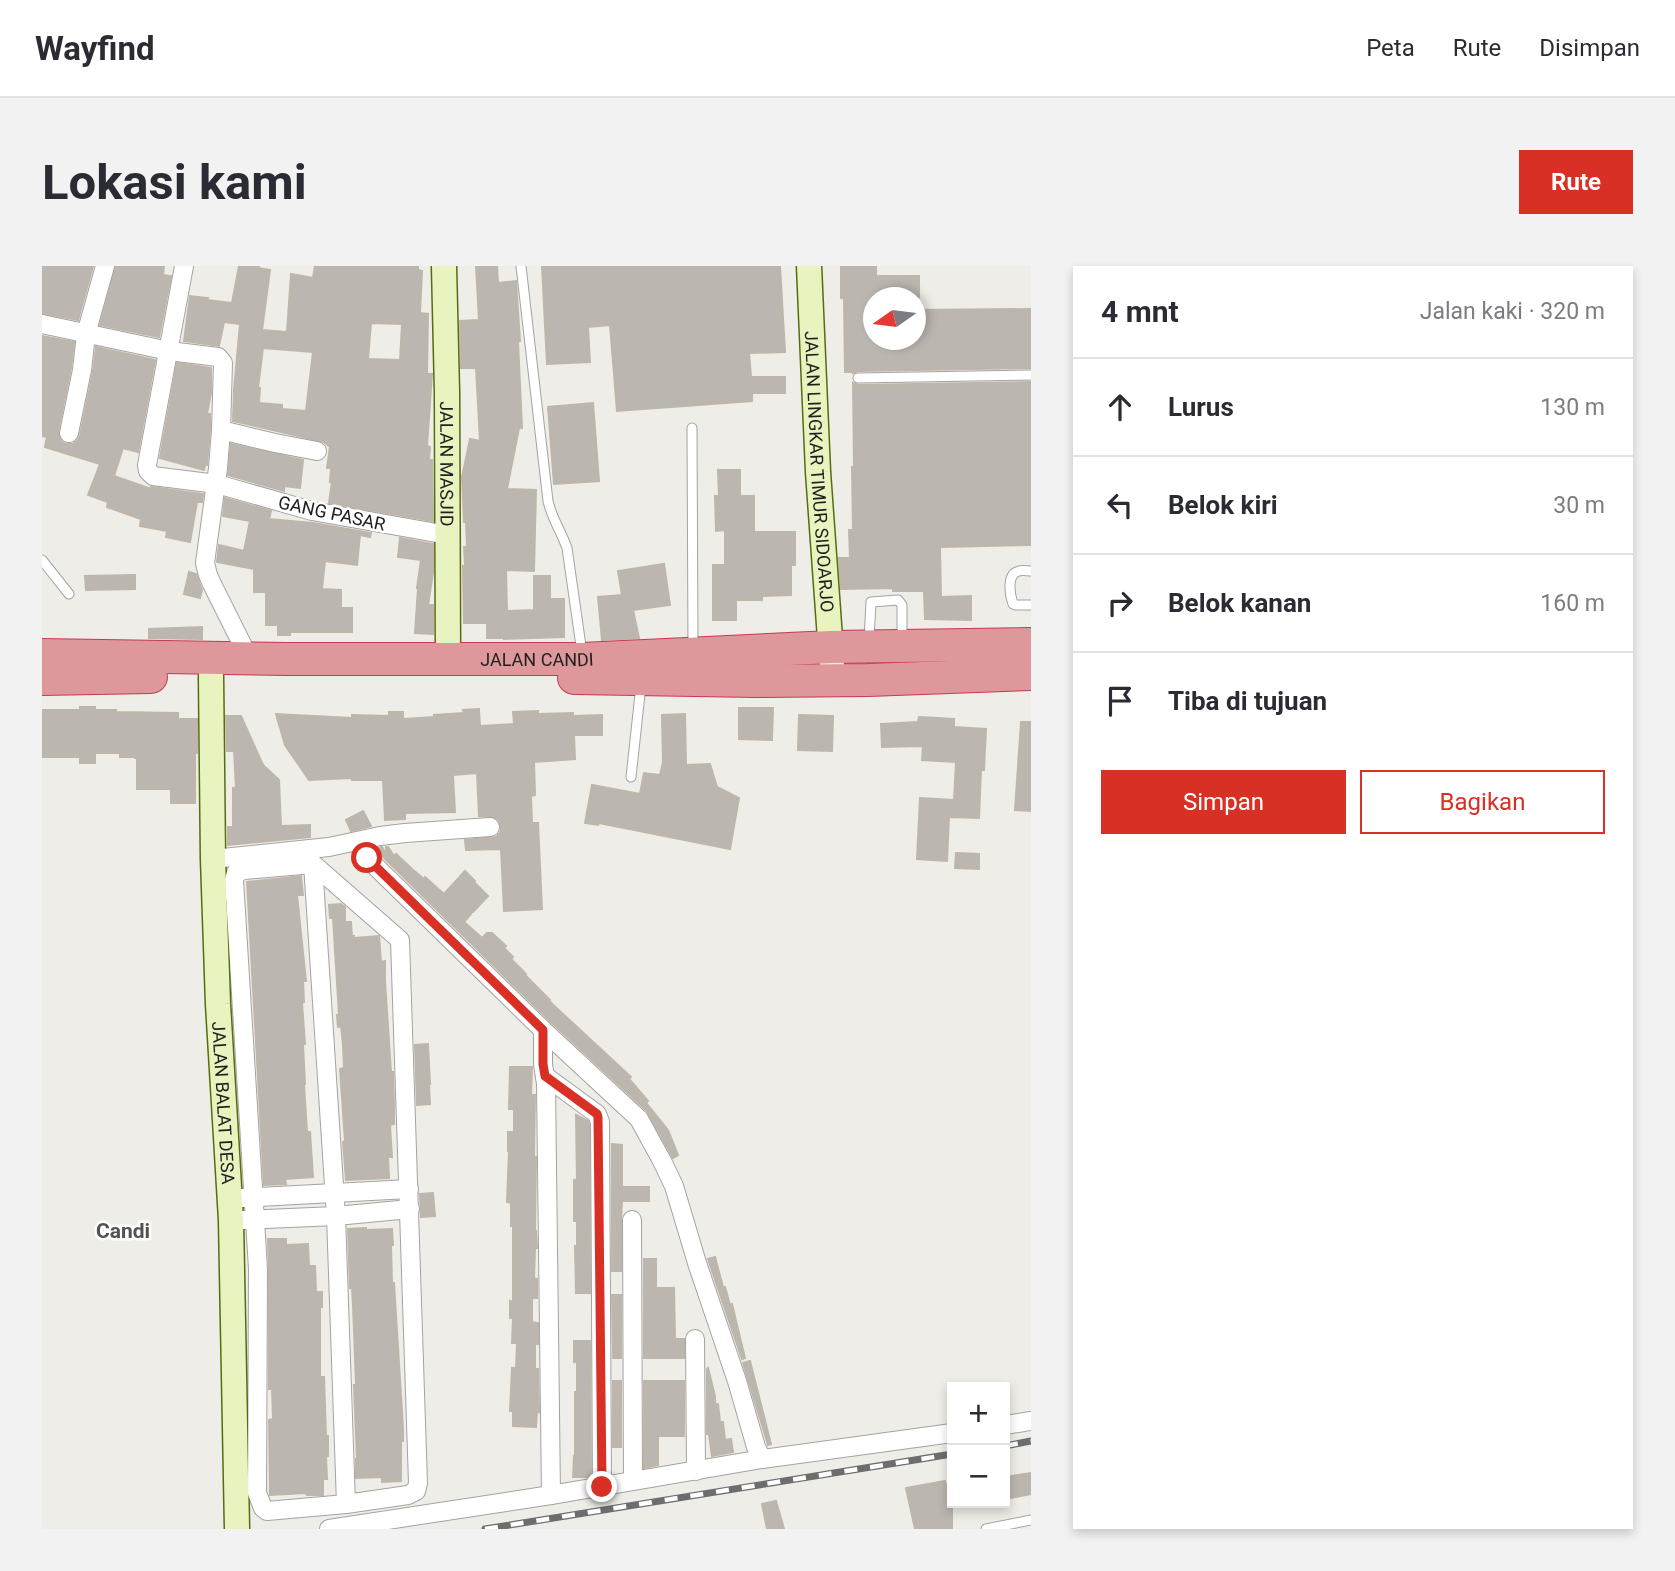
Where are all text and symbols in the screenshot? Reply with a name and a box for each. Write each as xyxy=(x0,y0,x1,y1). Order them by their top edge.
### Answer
text: Wayfind xyxy=(35,29,155,68)
text: Peta xyxy=(1366,34,1415,62)
text: Rute xyxy=(1453,34,1501,62)
text: Disimpan xyxy=(1539,34,1640,62)
button: Rute xyxy=(1519,150,1633,214)
text: Lokasi kami xyxy=(42,154,307,211)
north arrow xyxy=(863,287,926,350)
text: 4 mnt xyxy=(1101,294,1179,329)
text: Jalan kaki · 320 m xyxy=(1420,298,1605,325)
street label: JALAN LINGKAR TIMUR SIDOARJO xyxy=(801,331,839,613)
icon: ahead xyxy=(1101,388,1139,426)
text: Lurus xyxy=(1168,392,1234,422)
text: 130 m xyxy=(1540,394,1605,421)
street label: JALAN MASJID xyxy=(437,401,458,527)
icon: left xyxy=(1101,486,1139,524)
text: Belok kiri xyxy=(1168,490,1278,520)
street label: GANG PASAR xyxy=(277,491,387,535)
text: 30 m xyxy=(1553,492,1605,519)
icon: right xyxy=(1101,584,1139,622)
text: Belok kanan xyxy=(1168,588,1311,618)
text: 160 m xyxy=(1540,590,1605,617)
street label: JALAN CANDI xyxy=(480,648,594,670)
icon: arrive xyxy=(1101,682,1139,720)
text: Tiba di tujuan xyxy=(1168,686,1327,716)
button: Simpan xyxy=(1101,770,1346,834)
button: Bagikan xyxy=(1360,770,1605,834)
route start xyxy=(351,842,382,873)
street label: JALAN BALAT DESA xyxy=(209,1021,239,1185)
district label: Candi xyxy=(96,1219,150,1243)
map controls xyxy=(947,1382,1010,1508)
button: + xyxy=(947,1382,1010,1445)
button: − xyxy=(947,1445,1010,1508)
route end xyxy=(586,1471,617,1502)

